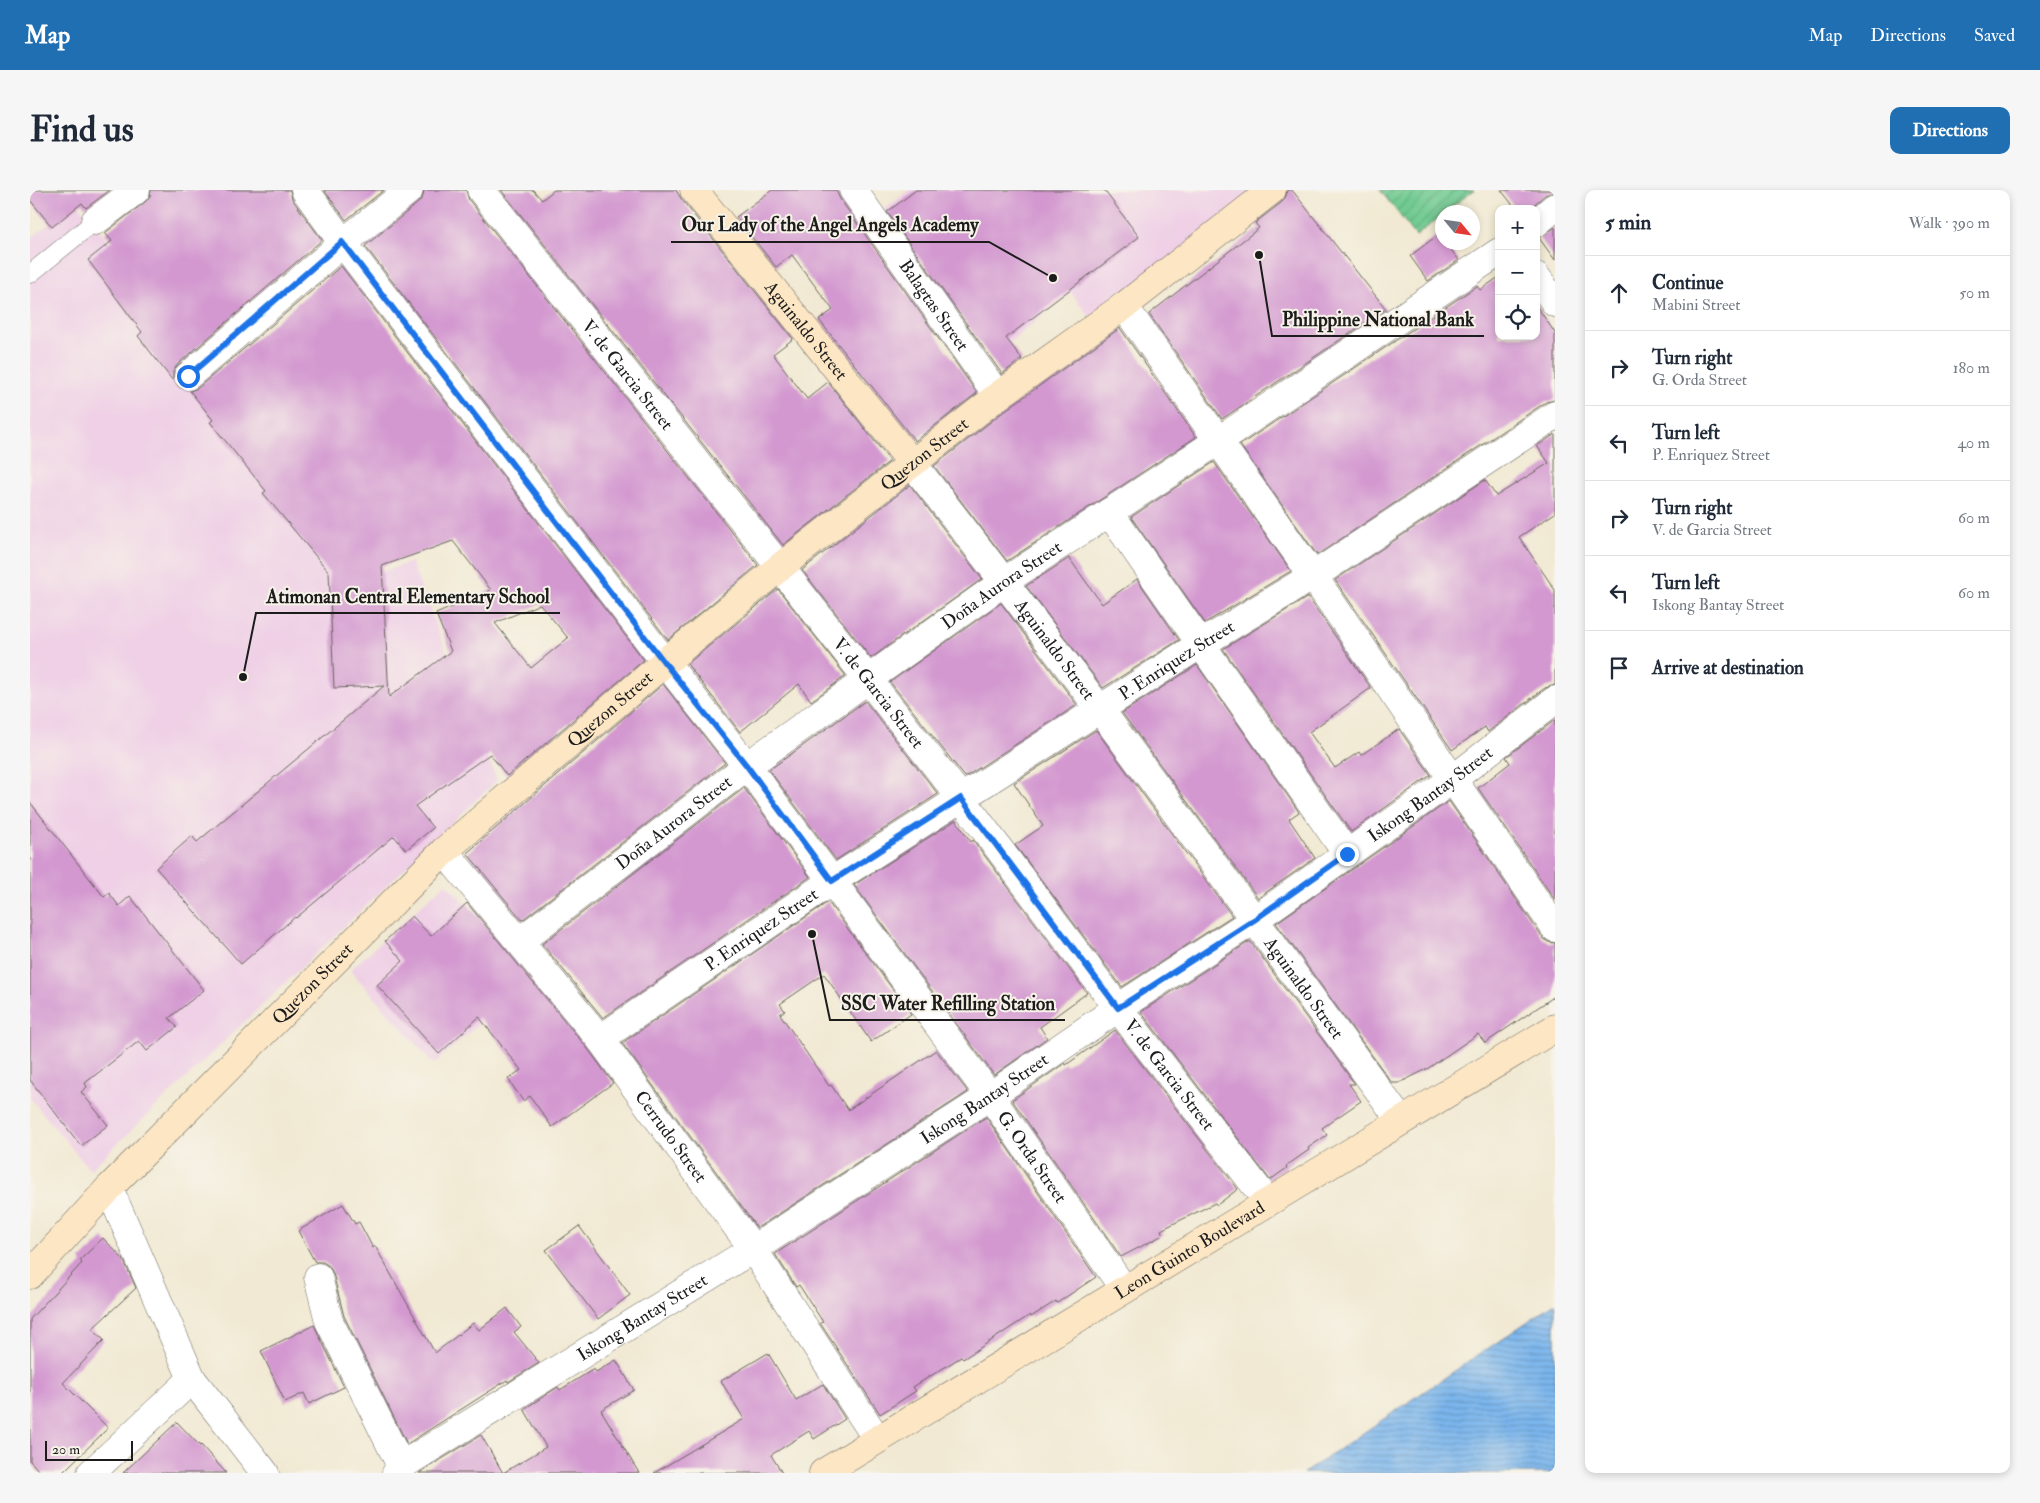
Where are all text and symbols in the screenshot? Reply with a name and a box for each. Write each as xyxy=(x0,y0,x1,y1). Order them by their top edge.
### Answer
text: Map xyxy=(25,20,70,51)
text: Map xyxy=(1809,24,1842,47)
text: Directions xyxy=(1870,24,1946,47)
text: Saved xyxy=(1974,24,2015,47)
button: Directions xyxy=(1890,107,2010,154)
text: Find us xyxy=(30,108,134,152)
north arrow xyxy=(1435,205,1480,250)
map controls xyxy=(1495,205,1540,340)
button: + xyxy=(1495,205,1540,250)
callout: Our Lady of the Angel Angels Academy xyxy=(671,208,989,242)
text: 5 min xyxy=(1605,209,1651,236)
text: Our Lady of the Angel Angels Academy xyxy=(681,213,979,238)
text: Walk · 390 m xyxy=(1909,213,1990,233)
button: − xyxy=(1495,250,1540,295)
street label: Balagtas Street xyxy=(894,255,974,356)
text: Continue xyxy=(1652,271,1723,295)
street label: Aguinaldo Street xyxy=(759,276,853,385)
icon: ahead xyxy=(1605,279,1633,307)
text: 50 m xyxy=(1959,283,1990,303)
button: locate xyxy=(1495,295,1540,340)
text: Mabini Street xyxy=(1652,295,1740,315)
callout: Philippine National Bank xyxy=(1272,302,1484,336)
text: Philippine National Bank xyxy=(1282,308,1475,333)
street label: V. de Garcia Street xyxy=(576,315,678,435)
text: Turn right xyxy=(1652,346,1732,370)
icon: right xyxy=(1605,354,1633,382)
text: 180 m xyxy=(1953,358,1990,378)
route start xyxy=(177,365,200,388)
text: G. Orda Street xyxy=(1652,370,1747,390)
street label: Quezon Street xyxy=(876,412,973,496)
text: Turn left xyxy=(1652,421,1720,445)
icon: left xyxy=(1605,429,1633,457)
text: 40 m xyxy=(1957,433,1990,453)
text: P. Enriquez Street xyxy=(1652,445,1770,465)
text: Turn right xyxy=(1652,496,1732,520)
icon: right xyxy=(1605,504,1633,532)
text: 60 m xyxy=(1958,508,1990,528)
text: V. de Garcia Street xyxy=(1652,520,1772,540)
street label: Doña Aurora Street xyxy=(937,536,1066,635)
text: Turn left xyxy=(1652,571,1720,595)
callout: Atimonan Central Elementary School xyxy=(256,579,560,613)
icon: left xyxy=(1605,579,1633,607)
text: 60 m xyxy=(1958,583,1990,603)
text: Atimonan Central Elementary School xyxy=(265,585,550,610)
street label: Aguinaldo Street xyxy=(1009,594,1100,705)
text: Iskong Bantay Street xyxy=(1652,595,1784,615)
street label: P. Enriquez Street xyxy=(1115,615,1239,706)
street label: V. de Garcia Street xyxy=(828,633,929,753)
icon: arrive xyxy=(1605,654,1633,682)
text: Arrive at destination xyxy=(1652,656,1804,680)
street label: Quezon Street xyxy=(563,666,658,753)
street label: Iskong Bantay Street xyxy=(1363,741,1498,848)
street label: Doña Aurora Street xyxy=(611,771,737,875)
route end xyxy=(1336,843,1359,866)
street label: P. Enriquez Street xyxy=(700,883,823,977)
street label: Aguinaldo Street xyxy=(1258,932,1348,1044)
street label: Quezon Street xyxy=(267,938,358,1029)
callout: SSC Water Refilling Station xyxy=(830,986,1065,1020)
text: SSC Water Refilling Station xyxy=(841,992,1055,1017)
street label: V. de Garcia Street xyxy=(1119,1015,1220,1135)
street label: Iskong Bantay Street xyxy=(916,1048,1053,1150)
street label: Cerrudo Street xyxy=(630,1086,712,1187)
street label: G. Orda Street xyxy=(992,1107,1072,1208)
street label: Leon Guinto Boulevard xyxy=(1111,1196,1269,1305)
street label: Iskong Bantay Street xyxy=(573,1269,712,1367)
scale bar xyxy=(45,1438,132,1461)
text: 20 m xyxy=(52,1441,80,1458)

